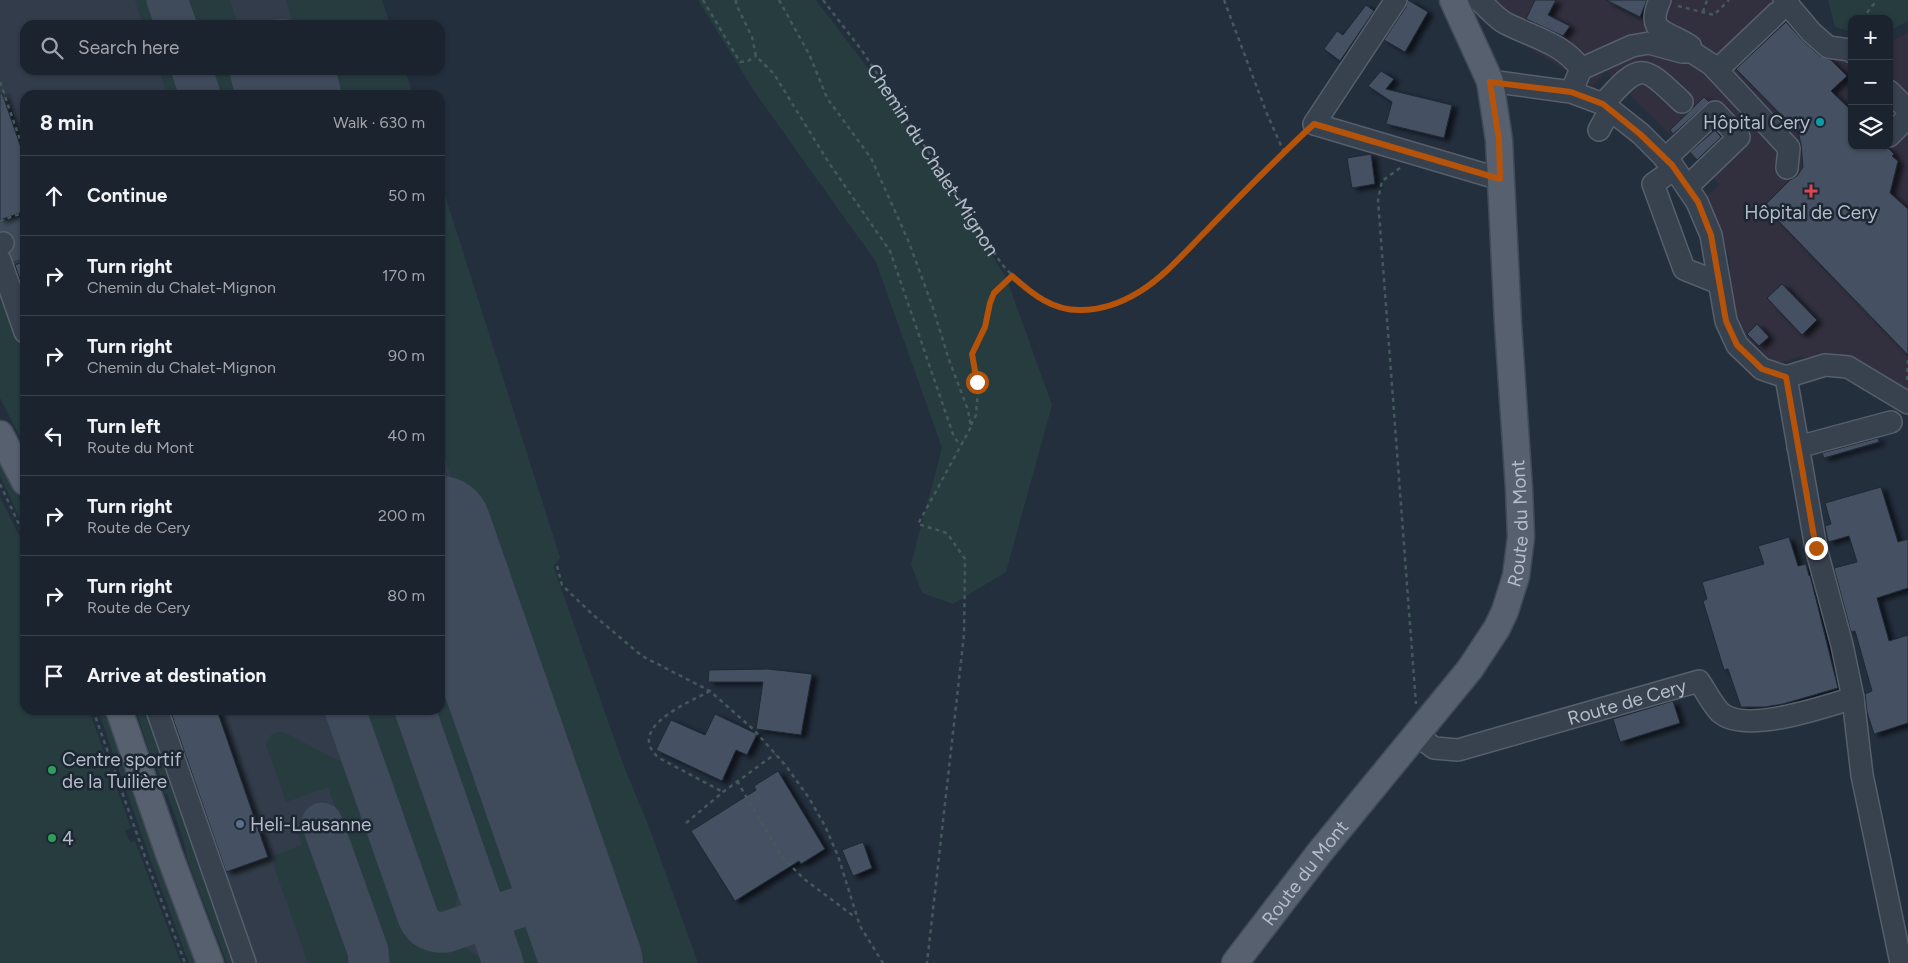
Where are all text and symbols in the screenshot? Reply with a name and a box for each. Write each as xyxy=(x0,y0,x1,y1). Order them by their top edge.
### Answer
map controls xyxy=(1848,15,1893,150)
button: + xyxy=(1848,15,1893,60)
search box xyxy=(20,20,445,75)
icon: search xyxy=(38,34,66,62)
text: Search here xyxy=(78,36,180,59)
street label: Chemin du Chalet-Mignon xyxy=(862,59,1004,260)
button: − xyxy=(1848,60,1893,105)
button: layers xyxy=(1848,105,1893,150)
text: 8 min xyxy=(40,110,94,135)
place label: Hôpital Cery xyxy=(1703,111,1810,134)
text: Walk · 630 m xyxy=(333,113,425,132)
marker: Hôpital Cery xyxy=(1814,116,1826,128)
icon: ahead xyxy=(40,182,68,210)
text: Continue xyxy=(87,184,167,207)
marker: Hôpital de Cery xyxy=(1804,184,1818,198)
text: 50 m xyxy=(388,186,425,205)
place label: Hôpital de Cery xyxy=(1744,201,1878,224)
text: Turn right xyxy=(87,255,173,278)
icon: right xyxy=(40,262,68,290)
text: 170 m xyxy=(382,266,425,285)
text: Chemin du Chalet-Mignon xyxy=(87,278,276,297)
text: Turn right xyxy=(87,335,173,358)
icon: right xyxy=(40,342,68,370)
text: 90 m xyxy=(388,346,425,365)
text: Chemin du Chalet-Mignon xyxy=(87,358,276,377)
route start xyxy=(966,371,989,394)
text: Turn left xyxy=(87,415,161,438)
icon: left xyxy=(40,422,68,450)
text: 40 m xyxy=(387,426,425,445)
text: Route du Mont xyxy=(87,438,194,457)
street label: Route du Mont xyxy=(1502,459,1533,590)
text: Turn right xyxy=(87,495,173,518)
icon: right xyxy=(40,502,68,530)
text: 200 m xyxy=(378,506,425,525)
text: Route de Cery xyxy=(87,518,190,537)
route end xyxy=(1805,537,1828,560)
text: Turn right xyxy=(87,575,173,598)
icon: right xyxy=(40,582,68,610)
text: 80 m xyxy=(387,586,425,605)
text: Route de Cery xyxy=(87,598,190,617)
icon: arrive xyxy=(40,662,68,690)
text: Arrive at destination xyxy=(87,664,266,687)
street label: Route de Cery xyxy=(1565,674,1689,730)
place label: Centre sportif de la Tuilière xyxy=(62,748,181,793)
marker: Centre sportif de la Tuilière xyxy=(46,764,58,776)
place label: Heli-Lausanne xyxy=(250,813,371,836)
street label: Route du Mont xyxy=(1257,816,1353,930)
marker: Heli-Lausanne xyxy=(234,818,246,830)
place label: 4 xyxy=(62,827,74,850)
marker: 4 xyxy=(46,832,58,844)

